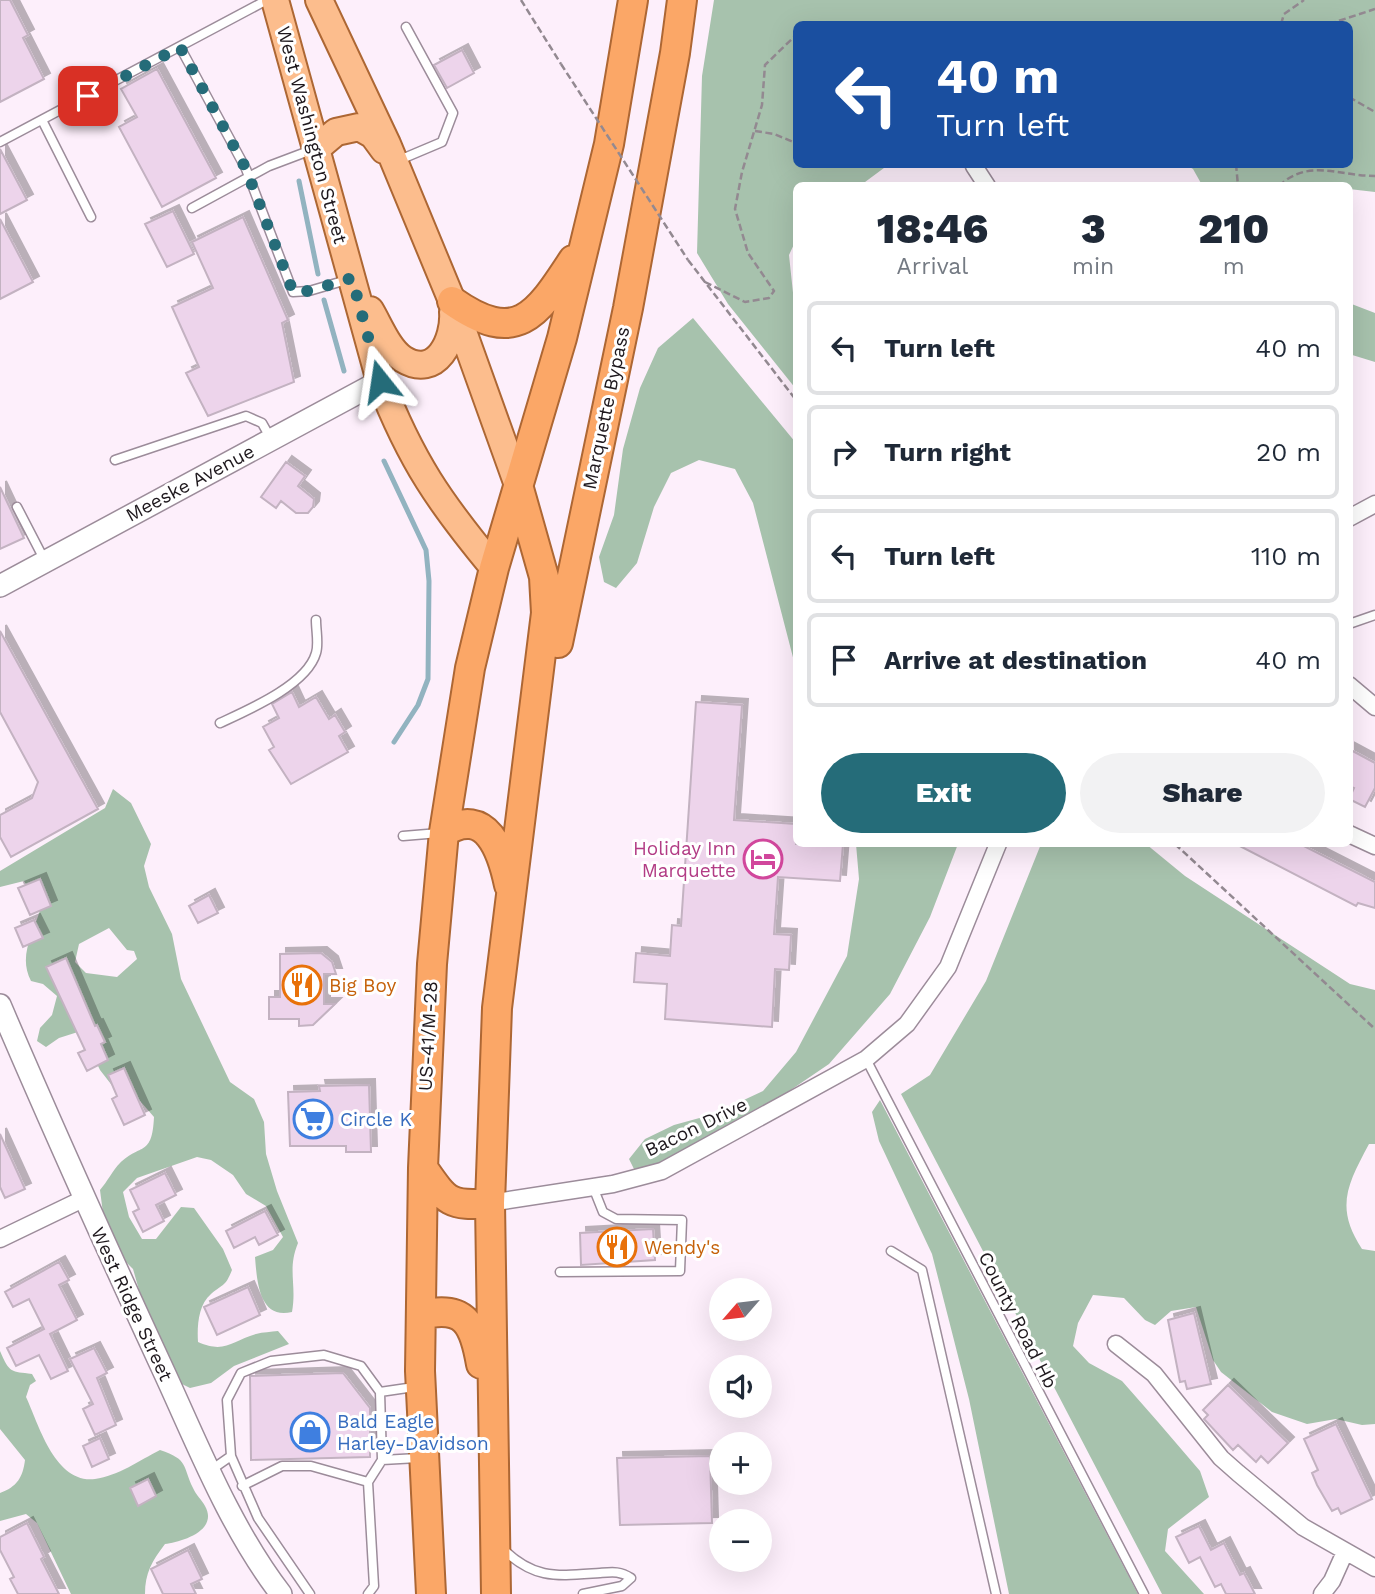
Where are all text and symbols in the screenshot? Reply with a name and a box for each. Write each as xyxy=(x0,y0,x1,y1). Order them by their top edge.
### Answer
street label: West Washington Street xyxy=(272,24,352,246)
text: 40 m xyxy=(936,47,1059,105)
icon: left xyxy=(821,49,912,140)
pin xyxy=(58,66,118,126)
icon: arrive xyxy=(69,77,107,115)
text: Turn left xyxy=(936,106,1069,144)
text: 18:46 xyxy=(877,204,988,253)
text: 3 xyxy=(1081,204,1106,253)
text: 210 xyxy=(1198,204,1269,253)
text: Arrival xyxy=(897,253,968,280)
text: min xyxy=(1072,253,1114,280)
text: m xyxy=(1223,253,1245,280)
street label: Marquette Bypass xyxy=(578,325,634,491)
icon: left xyxy=(825,329,863,367)
text: Turn left xyxy=(884,333,995,363)
text: 40 m xyxy=(1255,333,1321,363)
position arrow xyxy=(343,344,417,418)
icon: right xyxy=(825,433,863,471)
text: Turn right xyxy=(884,437,1011,467)
text: 20 m xyxy=(1256,437,1321,467)
street label: Meeske Avenue xyxy=(122,439,258,527)
icon: left xyxy=(825,537,863,575)
text: Turn left xyxy=(884,541,995,571)
text: 110 m xyxy=(1251,541,1321,571)
icon: arrive xyxy=(825,641,863,679)
text: Arrive at destination xyxy=(884,645,1147,675)
text: 40 m xyxy=(1255,645,1321,675)
button: Exit xyxy=(821,753,1066,833)
button: Share xyxy=(1080,753,1325,833)
place label: Holiday Inn Marquette xyxy=(633,837,736,882)
hotel icon: Holiday Inn Marquette xyxy=(742,838,784,880)
restaurant icon: Big Boy xyxy=(281,964,323,1006)
place label: Big Boy xyxy=(329,974,397,997)
street label: US-41/M-28 xyxy=(414,980,442,1092)
street label: Bacon Drive xyxy=(641,1092,751,1162)
supermarket icon: Circle K xyxy=(292,1098,334,1140)
place label: Circle K xyxy=(340,1108,412,1131)
street label: West Ridge Street xyxy=(86,1223,178,1385)
restaurant icon: Wendy's xyxy=(596,1226,638,1268)
place label: Wendy's xyxy=(644,1236,720,1259)
street label: County Road Hb xyxy=(974,1248,1062,1392)
north arrow xyxy=(709,1278,772,1340)
map controls xyxy=(709,1278,772,1572)
button: sound xyxy=(709,1355,772,1418)
place label: Bald Eagle Harley-Davidson xyxy=(337,1410,489,1455)
shop icon: Bald Eagle Harley-Davidson xyxy=(289,1411,331,1453)
button: + xyxy=(709,1432,772,1495)
button: − xyxy=(709,1509,772,1572)

